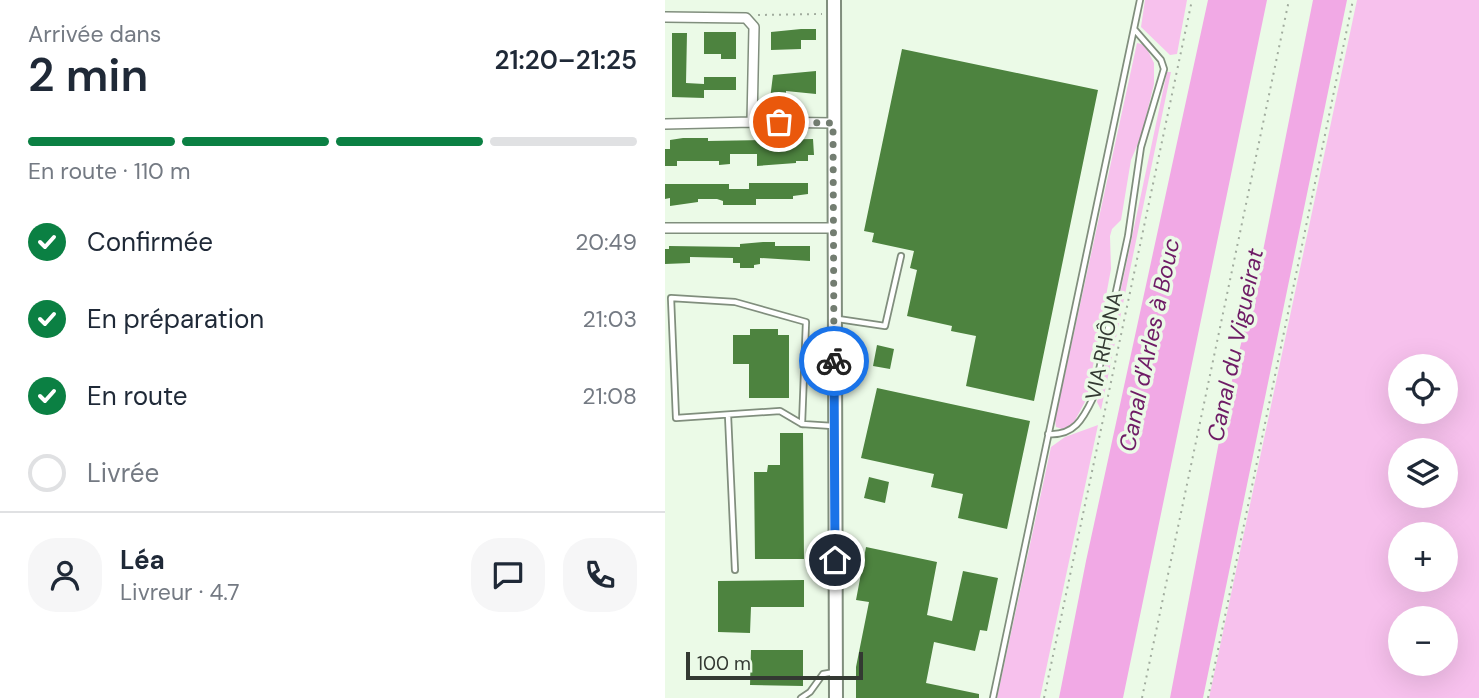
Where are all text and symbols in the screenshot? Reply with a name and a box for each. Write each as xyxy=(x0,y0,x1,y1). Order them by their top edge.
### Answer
text: Arrivée dans xyxy=(28,19,161,49)
text: 21:20–21:25 xyxy=(495,43,637,77)
text: 2 min xyxy=(28,45,148,105)
pin xyxy=(749,92,809,152)
icon: bag xyxy=(760,103,798,141)
text: En route · 110 m xyxy=(28,156,190,186)
icon: check xyxy=(28,223,66,261)
text: Confirmée xyxy=(87,225,213,259)
text: 20:49 xyxy=(575,227,637,257)
water label: Canal d'Arles à Bouc xyxy=(1112,236,1186,454)
water label: Canal du Vigueirat xyxy=(1200,246,1270,444)
street label: VIA RHÔNA xyxy=(1079,289,1129,403)
icon: check xyxy=(28,300,66,338)
text: En préparation xyxy=(87,302,264,336)
text: 21:03 xyxy=(583,304,637,334)
courier xyxy=(799,326,869,396)
icon: bike xyxy=(815,342,853,380)
map controls xyxy=(1388,354,1458,676)
button: locate xyxy=(1388,354,1458,424)
icon: check xyxy=(28,377,66,415)
text: En route xyxy=(87,379,188,413)
text: 21:08 xyxy=(582,381,637,411)
button: layers xyxy=(1388,438,1458,508)
text: Livrée xyxy=(87,456,159,490)
button: + xyxy=(1388,522,1458,592)
pin xyxy=(805,530,865,590)
button: person xyxy=(28,538,102,612)
button: chat xyxy=(471,538,545,612)
button: phone xyxy=(563,538,637,612)
icon: home xyxy=(816,541,854,579)
text: Léa xyxy=(120,543,165,577)
text: Livreur · 4.7 xyxy=(120,577,240,607)
button: − xyxy=(1388,606,1458,676)
scale bar xyxy=(686,649,863,681)
text: 100 m xyxy=(697,651,751,676)

